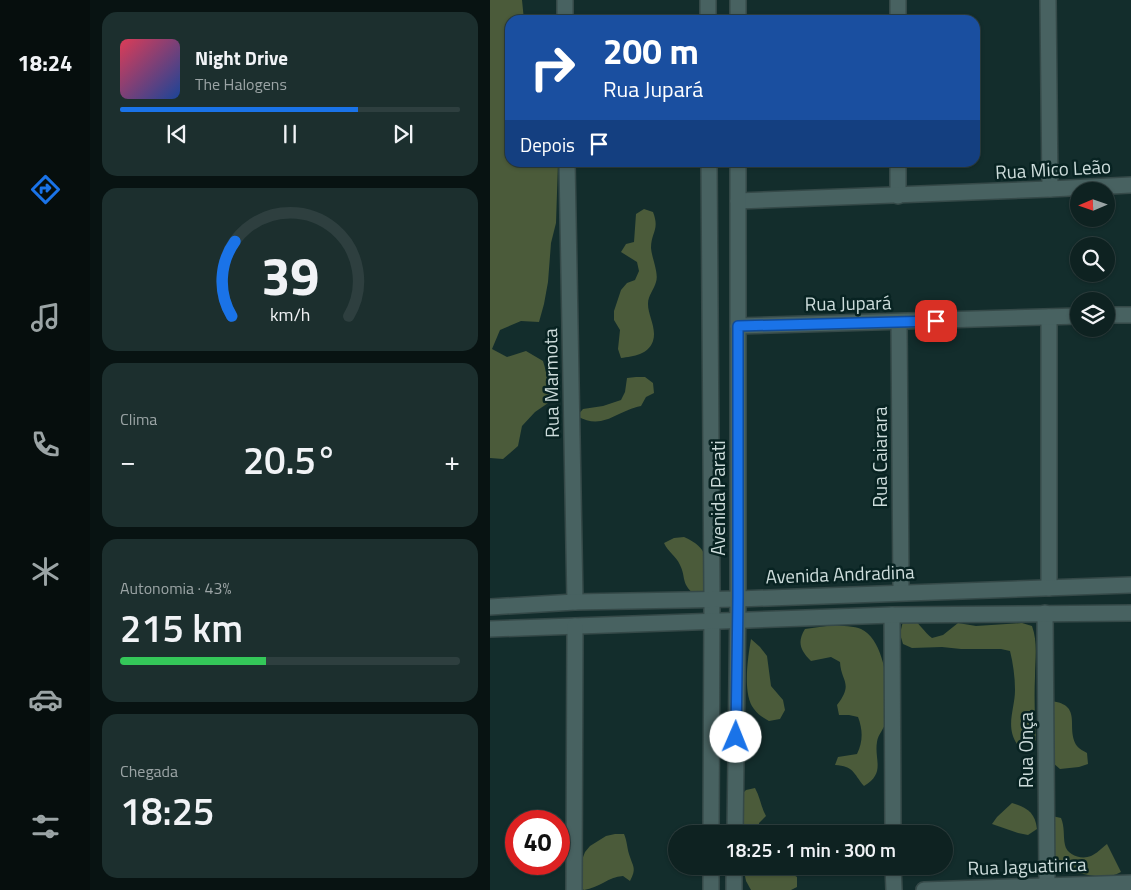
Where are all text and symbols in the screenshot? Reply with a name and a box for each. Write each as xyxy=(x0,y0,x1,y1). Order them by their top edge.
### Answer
text: 200 m xyxy=(603,24,699,78)
icon: right xyxy=(520,35,585,100)
text: Night Drive xyxy=(195,43,288,72)
text: 18:24 xyxy=(18,46,72,80)
text: The Halogens xyxy=(195,72,287,96)
text: Rua Jupará xyxy=(603,72,703,106)
icon: previous xyxy=(163,120,191,148)
icon: pause xyxy=(276,120,304,148)
icon: next xyxy=(389,120,417,148)
text: Depois xyxy=(520,130,575,159)
icon: arrive xyxy=(585,130,613,158)
street label: Rua Mico Leão xyxy=(994,151,1112,186)
icon: directions xyxy=(28,172,63,207)
north arrow xyxy=(1070,182,1115,228)
map controls xyxy=(1070,182,1115,337)
text: 39 xyxy=(261,236,319,315)
button: search xyxy=(1070,237,1115,282)
street label: Rua Jupará xyxy=(804,287,892,318)
button: layers xyxy=(1070,292,1115,337)
icon: music xyxy=(28,300,63,335)
pin xyxy=(915,300,957,342)
text: km/h xyxy=(270,301,310,328)
icon: arrive xyxy=(922,307,950,335)
street label: Rua Marmota xyxy=(535,328,566,438)
street label: Rua Caiarara xyxy=(865,406,894,508)
text: Clima xyxy=(120,407,157,431)
icon: phone xyxy=(28,427,63,462)
text: 20.5° xyxy=(243,431,337,489)
text: − xyxy=(120,439,136,482)
text: + xyxy=(444,439,460,482)
street label: Avenida Parati xyxy=(703,440,732,556)
icon: climate xyxy=(28,554,63,589)
street label: Avenida Andradina xyxy=(765,556,916,591)
text: Autonomia · 43% xyxy=(120,576,231,600)
text: 215 km xyxy=(120,599,243,657)
icon: car xyxy=(28,682,63,717)
position arrow xyxy=(709,710,761,762)
street label: Rua Onça xyxy=(1011,712,1040,788)
text: Chegada xyxy=(120,759,178,783)
text: 18:25 xyxy=(120,782,214,840)
icon: filters xyxy=(28,809,63,844)
speed limit sign: 40 xyxy=(505,810,570,875)
text: 18:25 · 1 min · 300 m xyxy=(725,835,896,864)
street label: Rua Jaguatirica xyxy=(967,849,1088,882)

